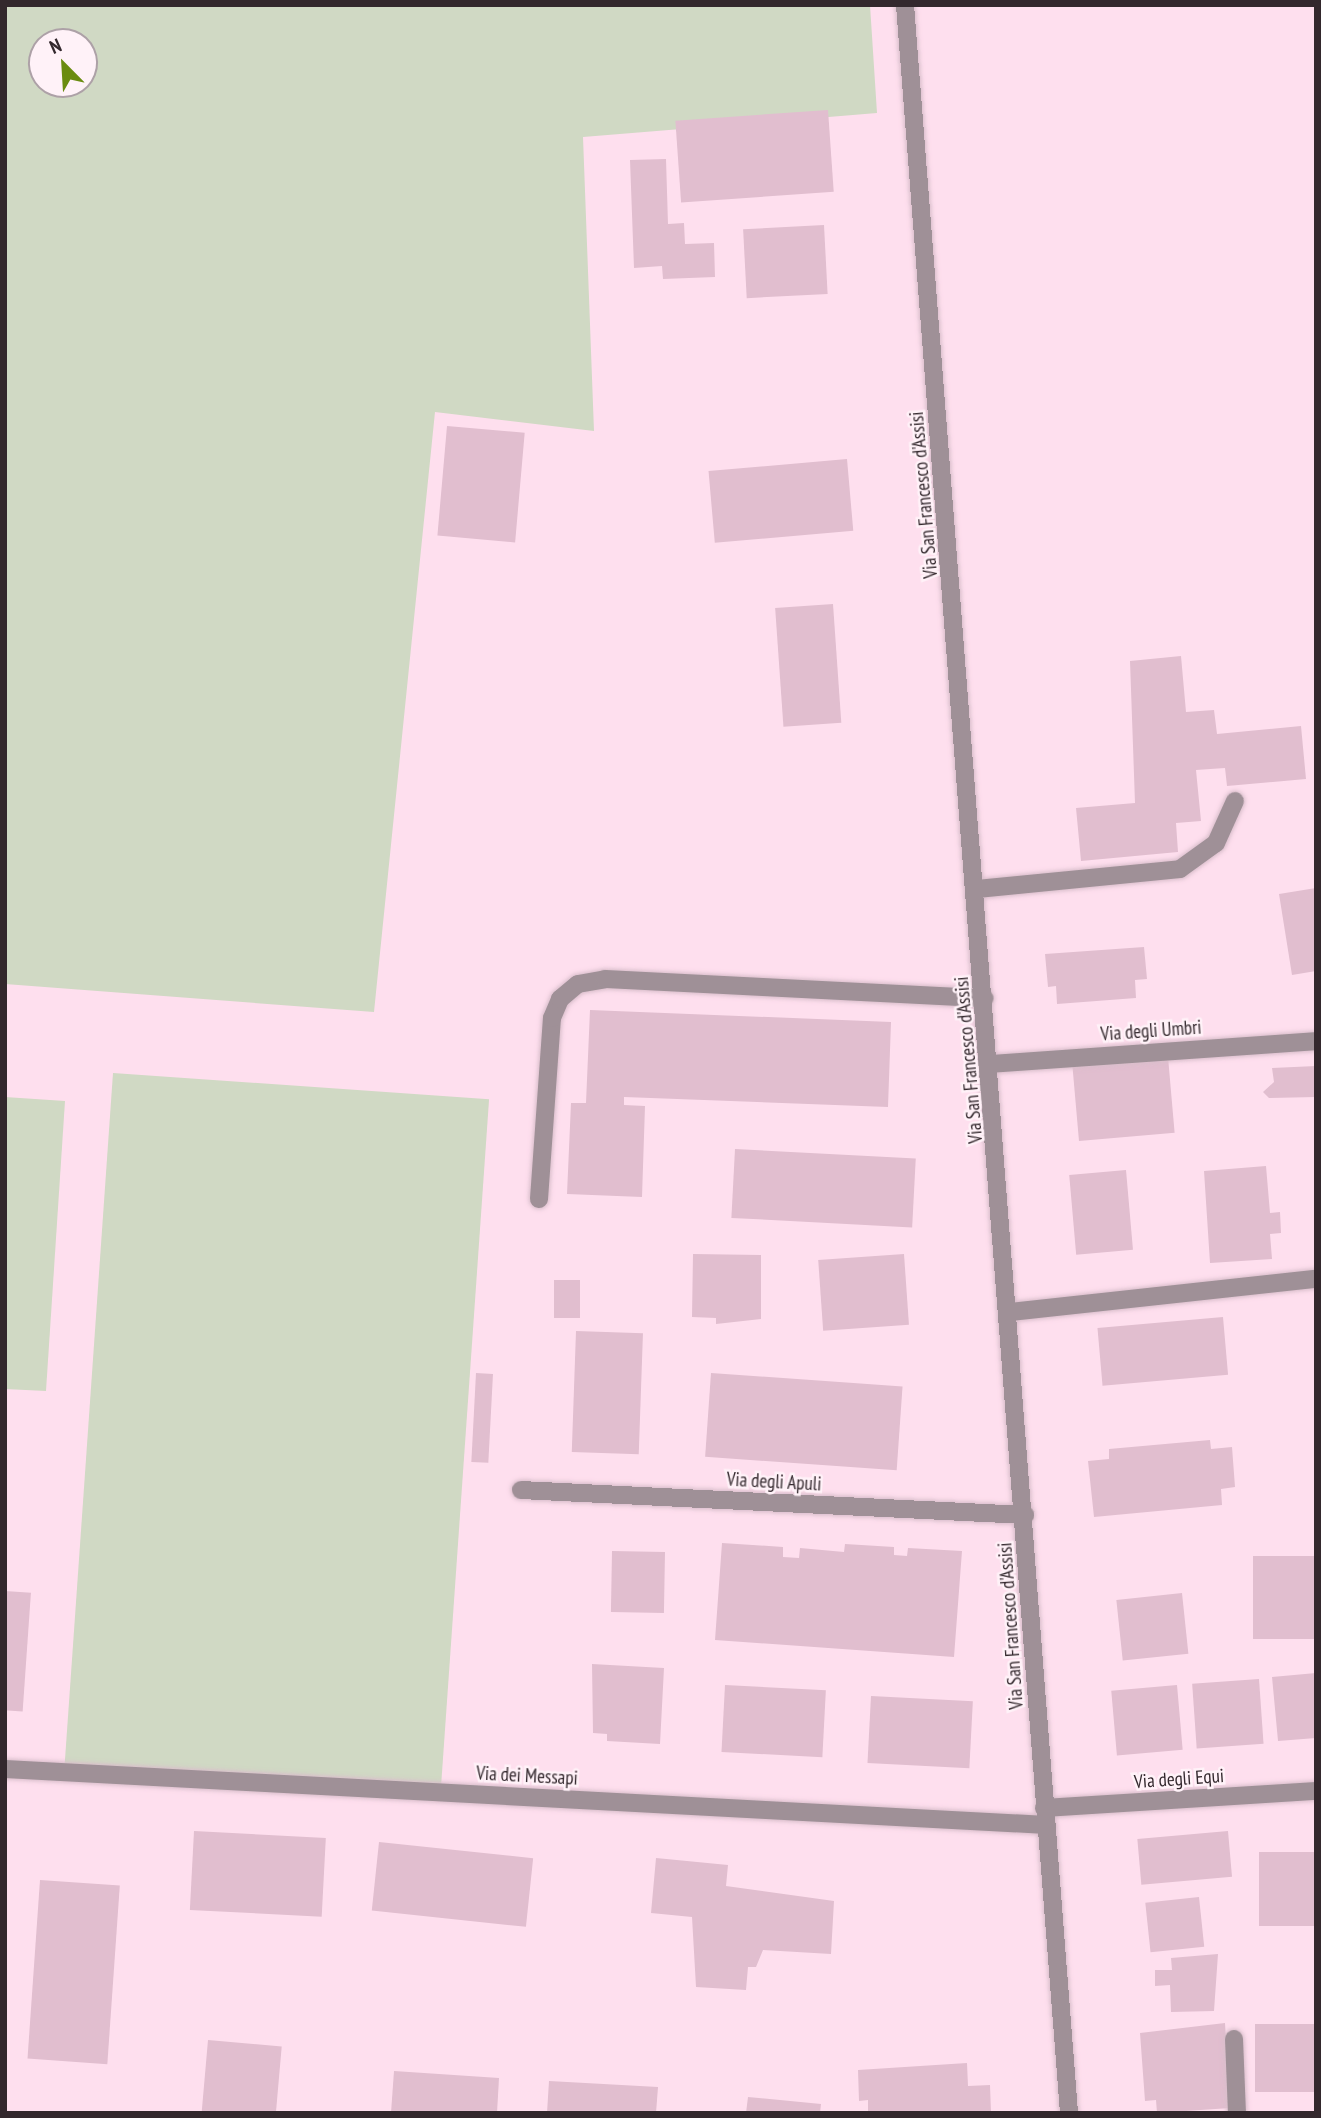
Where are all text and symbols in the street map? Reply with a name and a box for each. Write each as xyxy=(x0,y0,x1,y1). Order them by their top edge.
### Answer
north arrow xyxy=(28,28,98,98)
text: N xyxy=(46,33,65,59)
street label: Via San Francesco d'Assisi xyxy=(905,411,943,579)
street label: Via San Francesco d'Assisi xyxy=(950,976,988,1144)
street label: Via degli Umbri xyxy=(1100,1016,1202,1046)
street label: Via degli Apuli xyxy=(726,1468,822,1496)
street label: Via San Francesco d'Assisi xyxy=(994,1542,1028,1710)
street label: Via dei Messapi xyxy=(476,1762,578,1790)
street label: Via degli Equi xyxy=(1133,1764,1225,1794)

